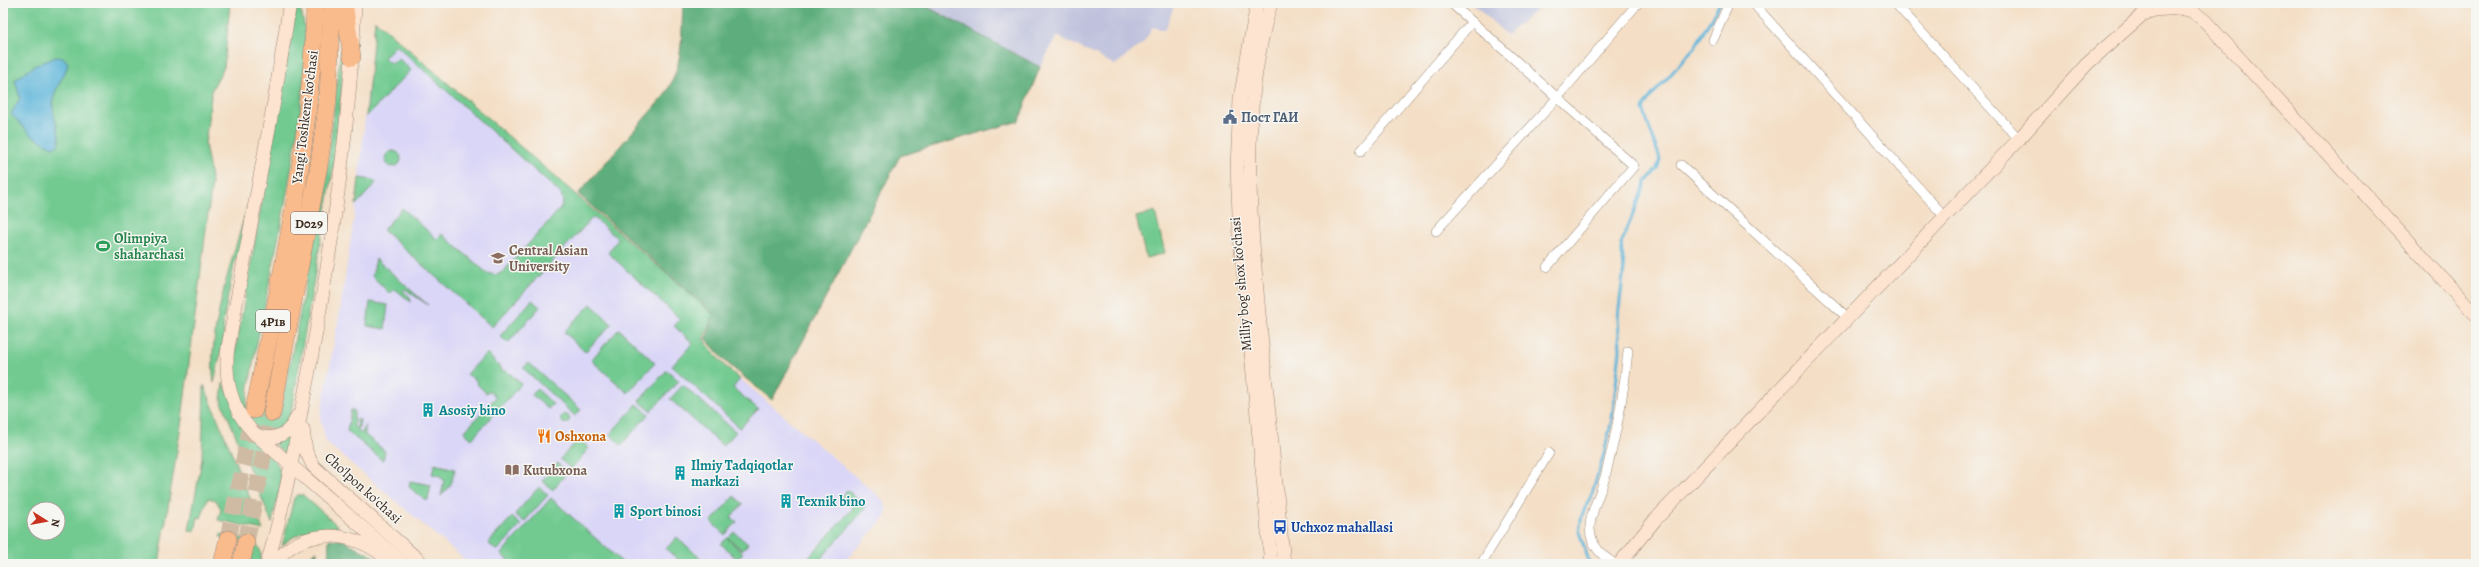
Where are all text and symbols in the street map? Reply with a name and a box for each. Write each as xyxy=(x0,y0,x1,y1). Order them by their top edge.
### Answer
street label: Yangi Toshkent ko‘chasi xyxy=(287,49,323,186)
place label: Пост ГАИ xyxy=(1241,108,1299,127)
public building icon: Пост ГАИ xyxy=(1222,109,1238,125)
road number: D029 xyxy=(291,212,327,234)
street label: Milliy bog‘ shox ko‘chasi xyxy=(1226,216,1256,352)
place label: Olimpiya shaharchasi xyxy=(114,229,184,264)
sports icon: Olimpiya shaharchasi xyxy=(95,238,111,254)
place label: Central Asian University xyxy=(509,241,588,276)
school or university icon: Central Asian University xyxy=(490,250,506,266)
road number: 4Р1в xyxy=(256,310,290,332)
place label: Asosiy bino xyxy=(438,401,506,420)
building icon: Asosiy bino xyxy=(420,402,436,418)
place label: Oshxona xyxy=(555,427,607,446)
restaurant icon: Oshxona xyxy=(536,428,552,444)
street label: Cho'lpon ko'chasi xyxy=(320,448,406,528)
place label: Ilmiy Tadqiqotlar markazi xyxy=(691,456,793,491)
place label: Kutubxona xyxy=(523,461,588,480)
library icon: Kutubxona xyxy=(504,462,520,478)
building icon: Ilmiy Tadqiqotlar markazi xyxy=(672,465,688,481)
place label: Texnik bino xyxy=(797,492,866,511)
building icon: Texnik bino xyxy=(778,493,794,509)
north arrow xyxy=(26,501,66,541)
place label: Sport binosi xyxy=(630,502,701,521)
building icon: Sport binosi xyxy=(611,503,627,519)
text: N xyxy=(47,517,63,528)
place label: Uchxoz mahallasi xyxy=(1291,518,1393,537)
bus stop icon: Uchxoz mahallasi xyxy=(1272,519,1288,535)

